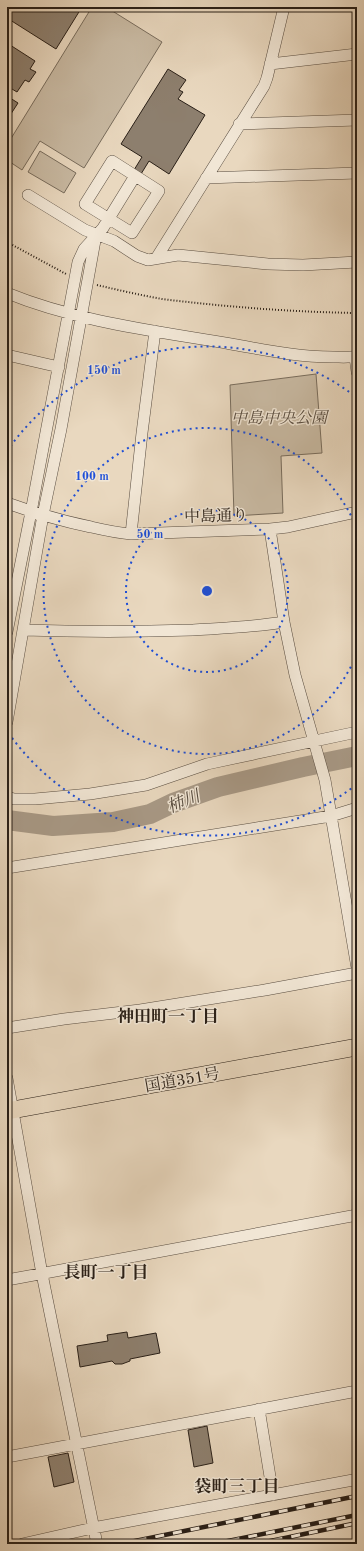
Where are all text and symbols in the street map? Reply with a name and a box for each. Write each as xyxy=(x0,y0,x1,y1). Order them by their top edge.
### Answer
text: 150 m xyxy=(87,364,121,377)
park label: 中島中央公園 xyxy=(231,409,330,427)
text: 100 m xyxy=(75,471,109,483)
street label: 中島通り xyxy=(184,506,248,526)
text: 50 m xyxy=(137,528,164,541)
centre of rings xyxy=(200,584,214,598)
water label: 柿川 xyxy=(164,786,204,817)
district label: 神田町一丁目 xyxy=(117,1007,219,1026)
street label: 国道351号 xyxy=(143,1065,221,1095)
district label: 長町一丁目 xyxy=(64,1263,149,1282)
district label: 袋町三丁目 xyxy=(195,1477,280,1496)

